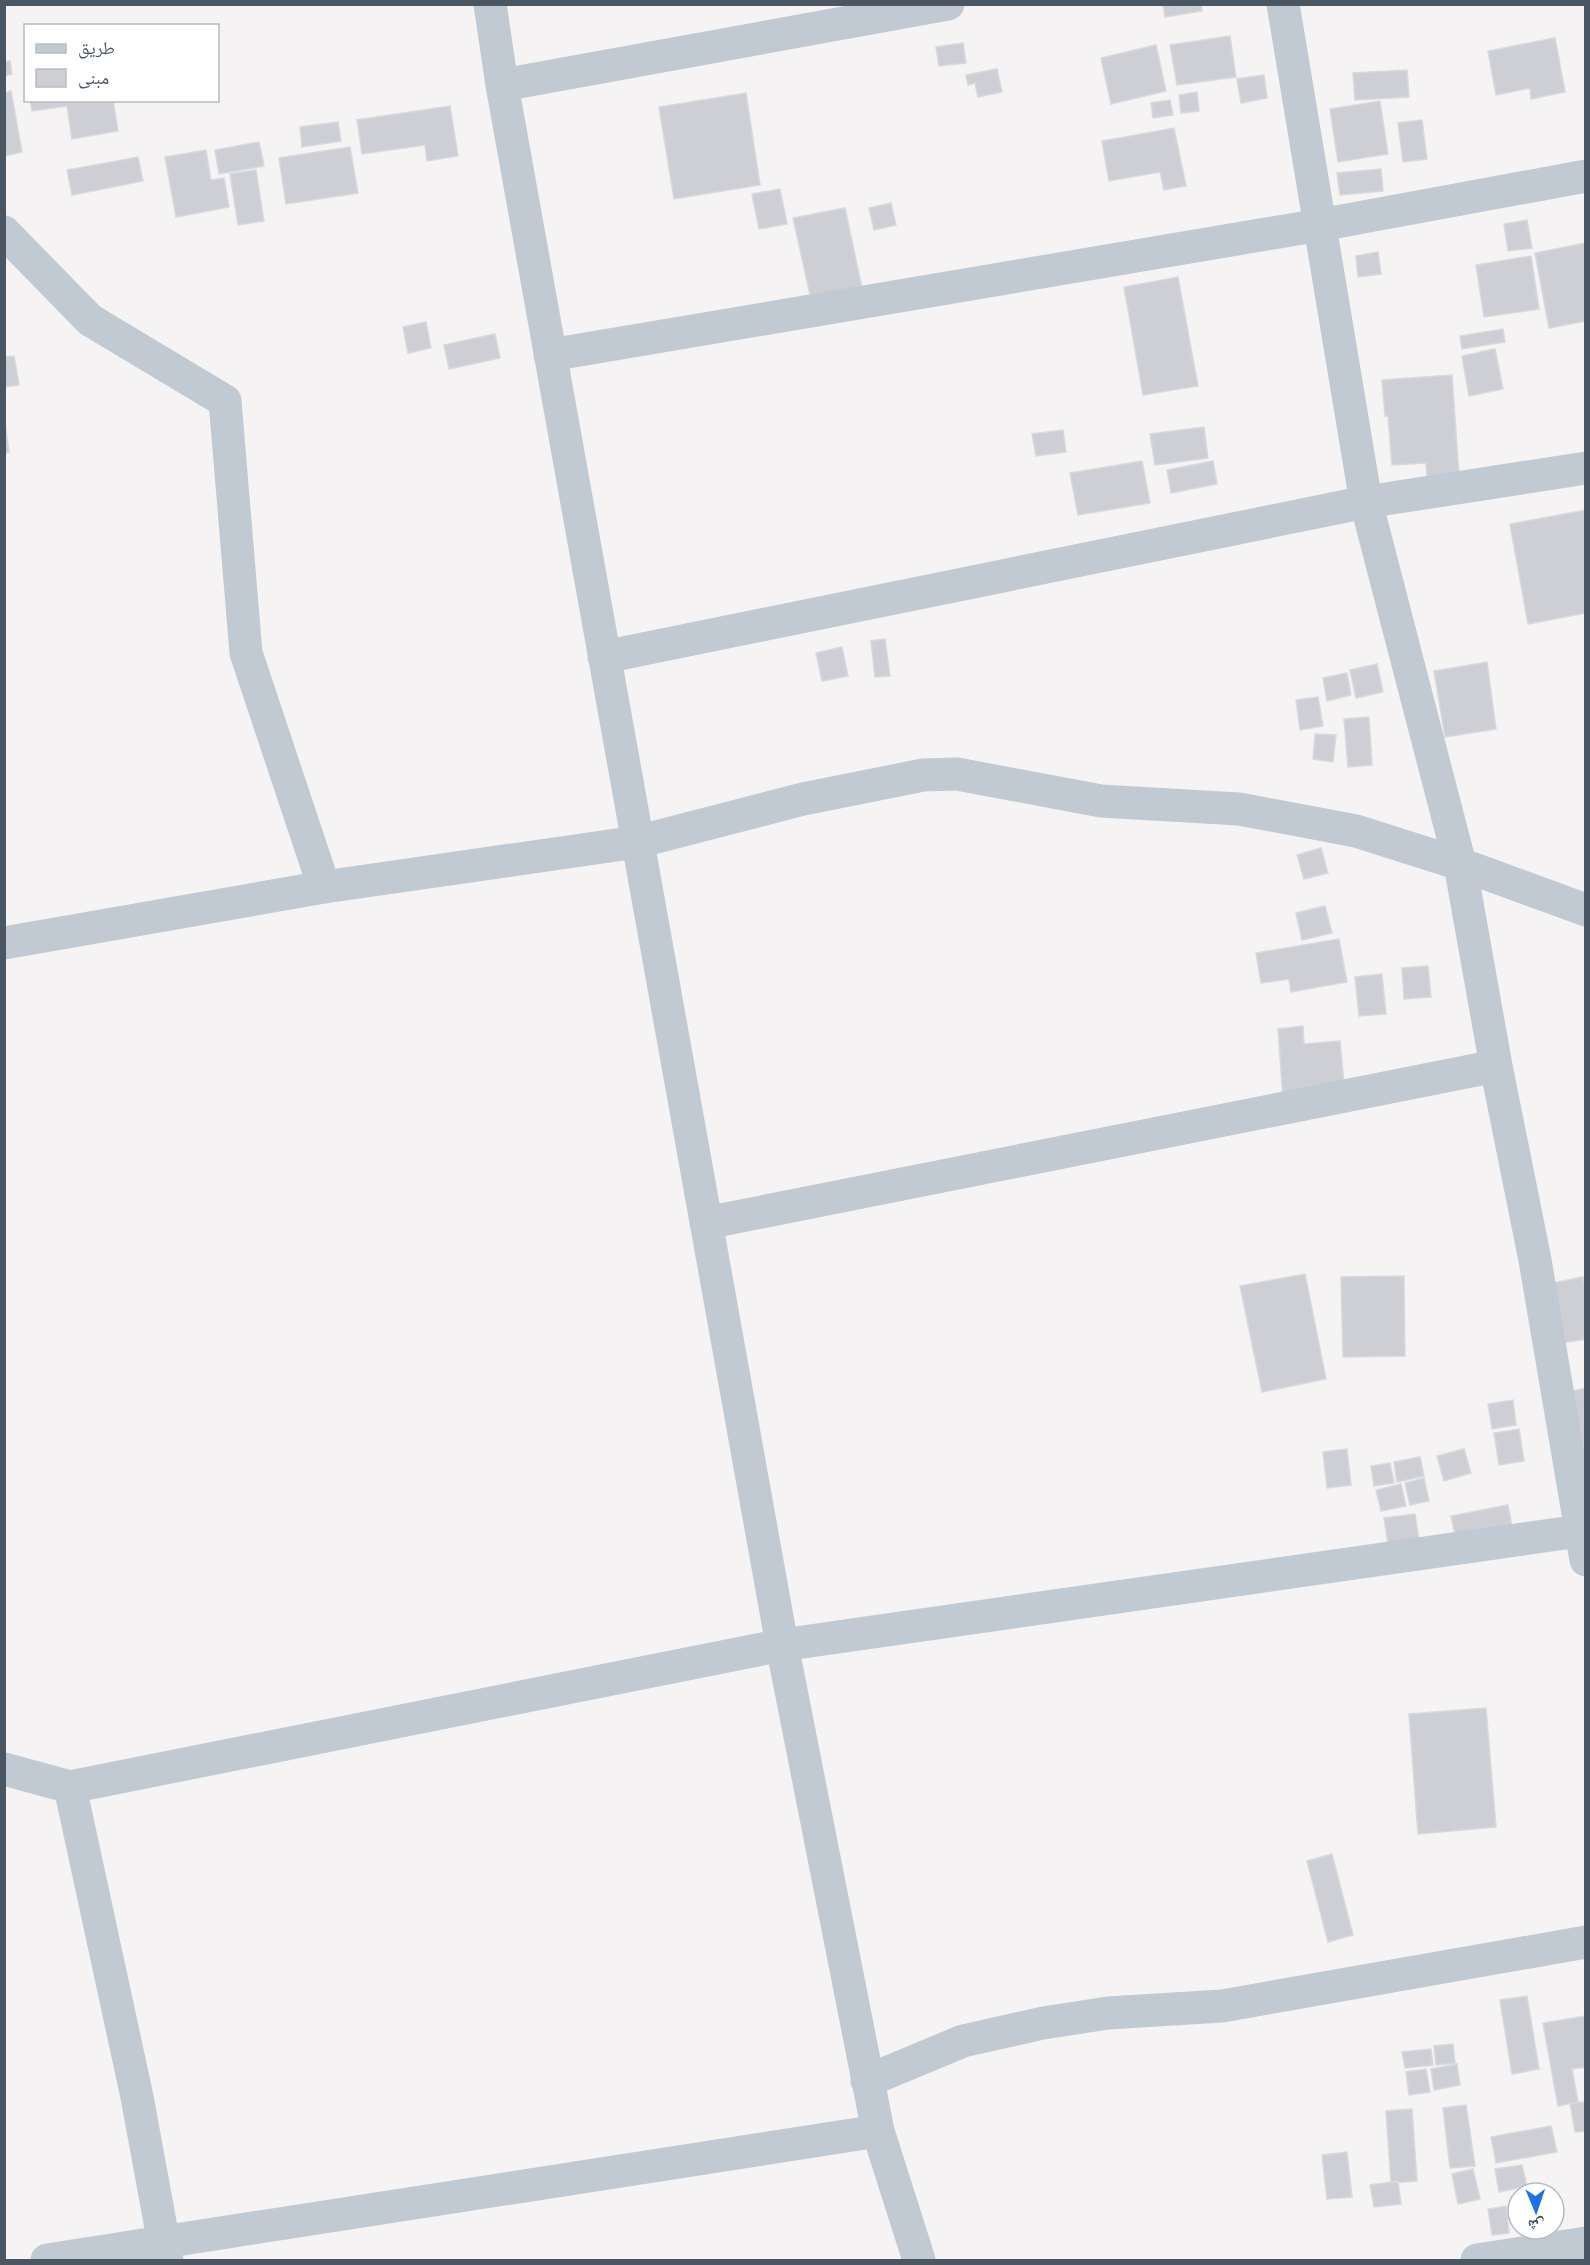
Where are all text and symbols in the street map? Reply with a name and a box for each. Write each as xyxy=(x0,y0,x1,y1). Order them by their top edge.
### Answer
legend xyxy=(24,24,219,102)
text: طريق xyxy=(78,36,115,60)
text: مبنى xyxy=(78,66,109,90)
north arrow xyxy=(1506,2181,1566,2241)
text: ش xyxy=(1528,2214,1545,2236)

